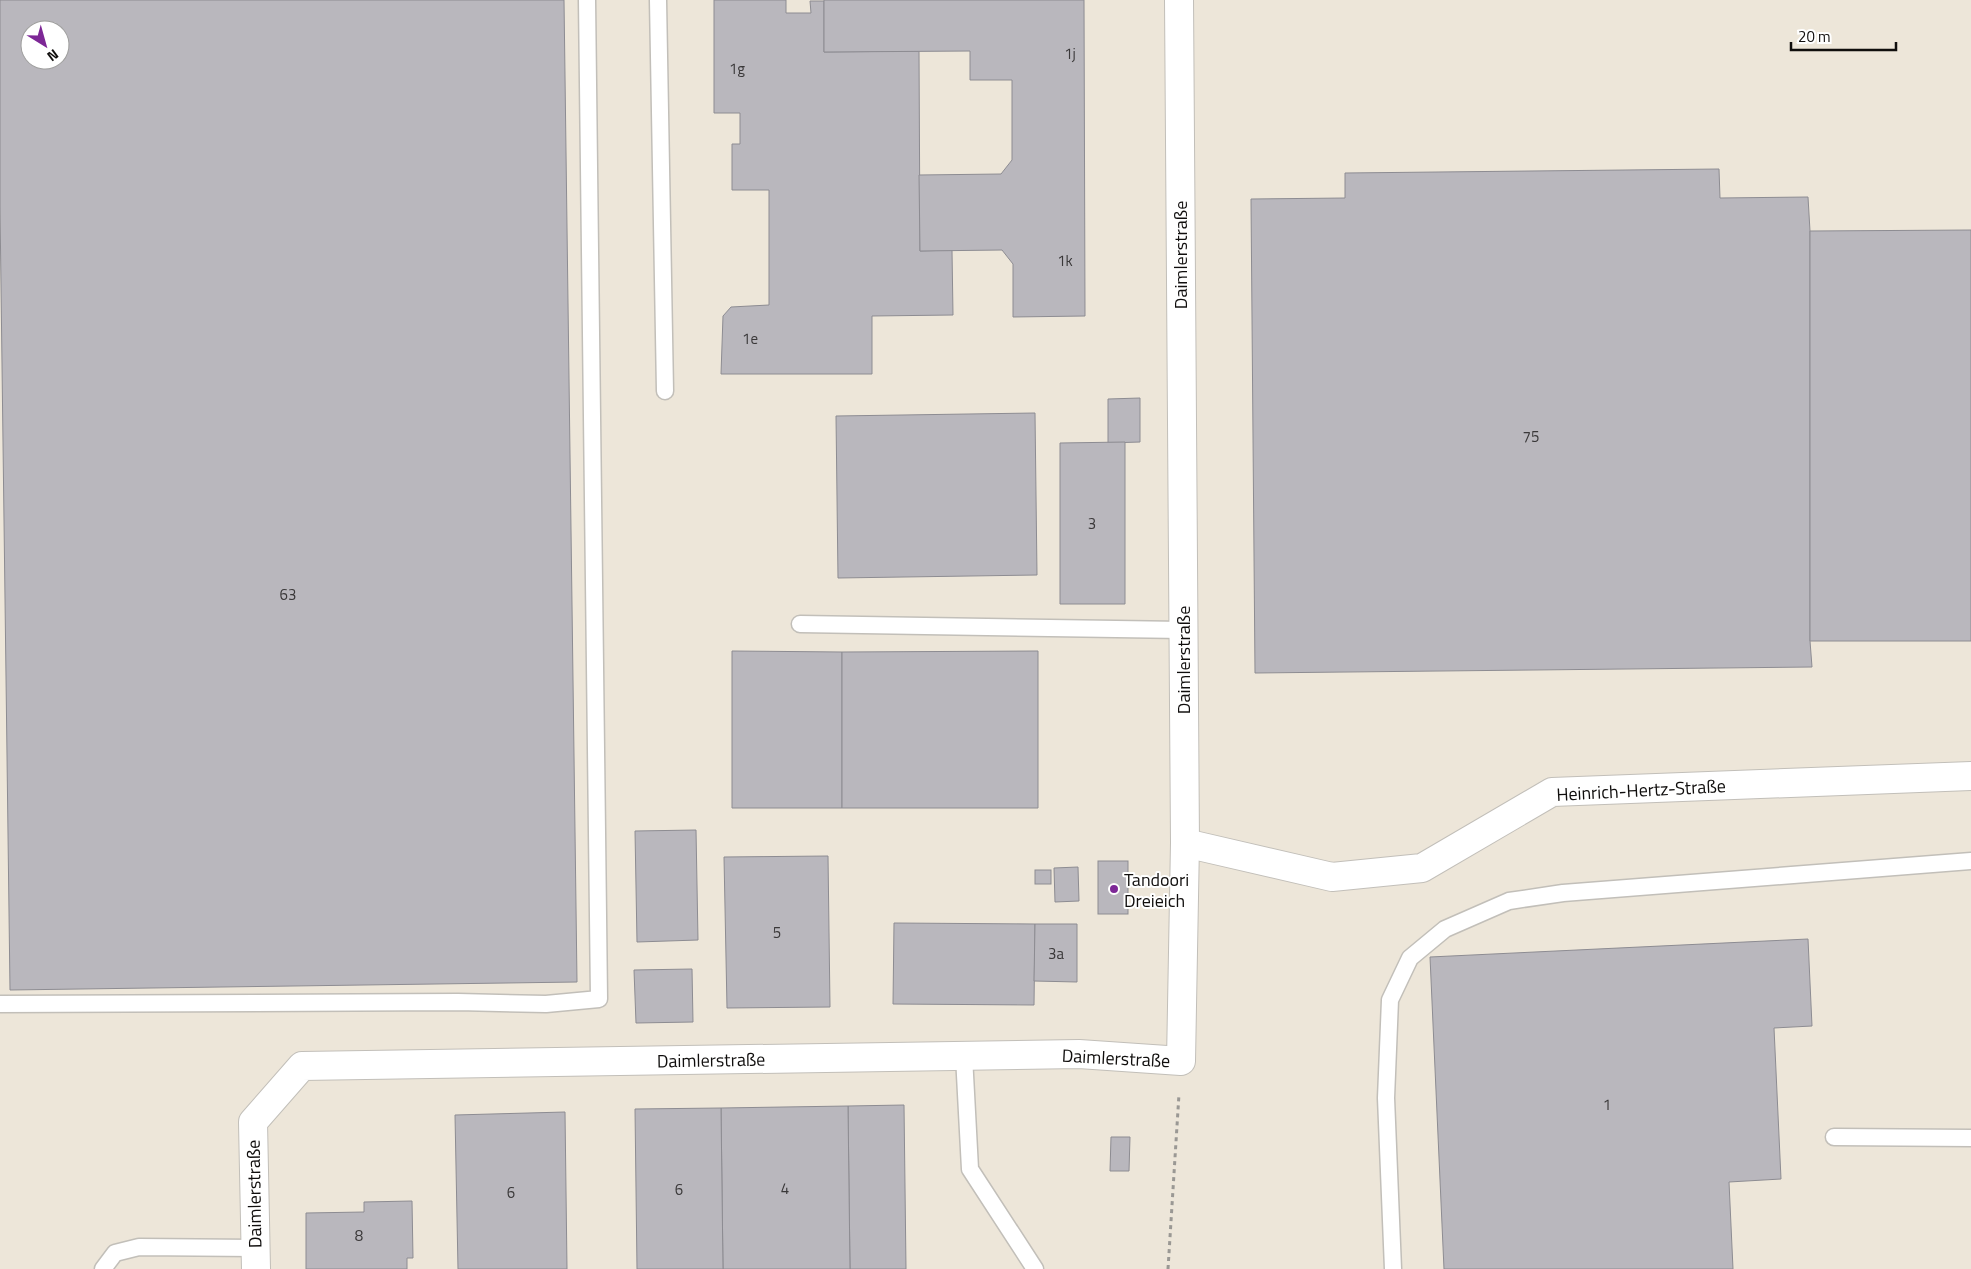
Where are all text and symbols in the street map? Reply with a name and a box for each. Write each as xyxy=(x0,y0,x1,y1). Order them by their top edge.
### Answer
north arrow xyxy=(20,20,70,70)
scale bar xyxy=(1791,20,1896,52)
text: 20 m xyxy=(1798,25,1831,48)
house number: 1j xyxy=(1064,42,1076,65)
text: N xyxy=(43,44,63,67)
house number: 1g xyxy=(729,57,745,80)
street label: Daimlerstraße xyxy=(1167,201,1194,309)
house number: 1k xyxy=(1057,249,1073,272)
house number: 1e xyxy=(742,327,758,350)
house number: 75 xyxy=(1523,425,1539,448)
house number: 3 xyxy=(1088,512,1096,535)
house number: 63 xyxy=(280,583,296,606)
street label: Daimlerstraße xyxy=(1170,606,1197,714)
street label: Heinrich-Hertz-Straße xyxy=(1556,772,1726,808)
place label: Tandoori Dreieich xyxy=(1124,866,1189,914)
marker: Tandoori Dreieich xyxy=(1108,883,1120,895)
house number: 5 xyxy=(773,921,781,944)
house number: 3a xyxy=(1048,942,1064,965)
street label: Daimlerstraße xyxy=(1061,1042,1171,1074)
street label: Daimlerstraße xyxy=(657,1046,765,1074)
house number: 1 xyxy=(1603,1093,1611,1116)
street label: Daimlerstraße xyxy=(240,1140,268,1248)
house number: 4 xyxy=(781,1177,789,1200)
house number: 6 xyxy=(675,1178,683,1201)
house number: 6 xyxy=(507,1181,515,1204)
house number: 8 xyxy=(355,1224,363,1247)

